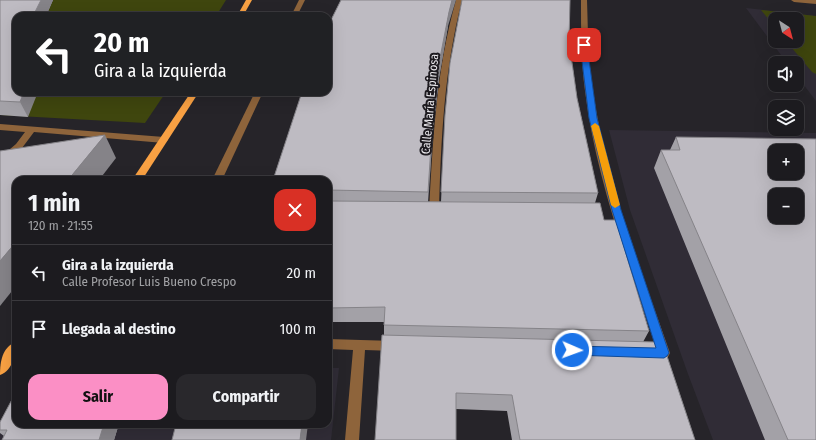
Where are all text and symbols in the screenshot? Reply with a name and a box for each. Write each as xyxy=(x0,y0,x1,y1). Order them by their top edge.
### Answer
north arrow xyxy=(768,12,804,48)
map controls xyxy=(768,12,804,224)
text: 20 m xyxy=(94,26,149,59)
icon: left xyxy=(28,28,80,80)
pin xyxy=(567,28,601,62)
icon: arrive xyxy=(573,34,595,56)
street label: Calle María Espinosa xyxy=(419,53,441,155)
button: sound xyxy=(768,56,804,92)
text: Gira a la izquierda xyxy=(94,60,227,82)
button: layers xyxy=(768,100,804,136)
button: + xyxy=(768,144,804,180)
button: − xyxy=(768,188,804,224)
text: 1 min xyxy=(28,189,80,217)
button: close xyxy=(274,189,316,231)
text: 120 m · 21:55 xyxy=(28,218,93,233)
text: Gira a la izquierda xyxy=(62,256,174,274)
icon: left xyxy=(28,262,50,284)
text: 20 m xyxy=(287,264,316,282)
text: Calle Profesor Luis Bueno Crespo xyxy=(62,274,236,289)
icon: arrive xyxy=(28,318,50,340)
text: Llegada al destino xyxy=(62,320,176,338)
text: 100 m xyxy=(279,320,316,338)
position arrow xyxy=(551,329,593,371)
button: Salir xyxy=(28,374,168,420)
button: Compartir xyxy=(176,374,316,420)

